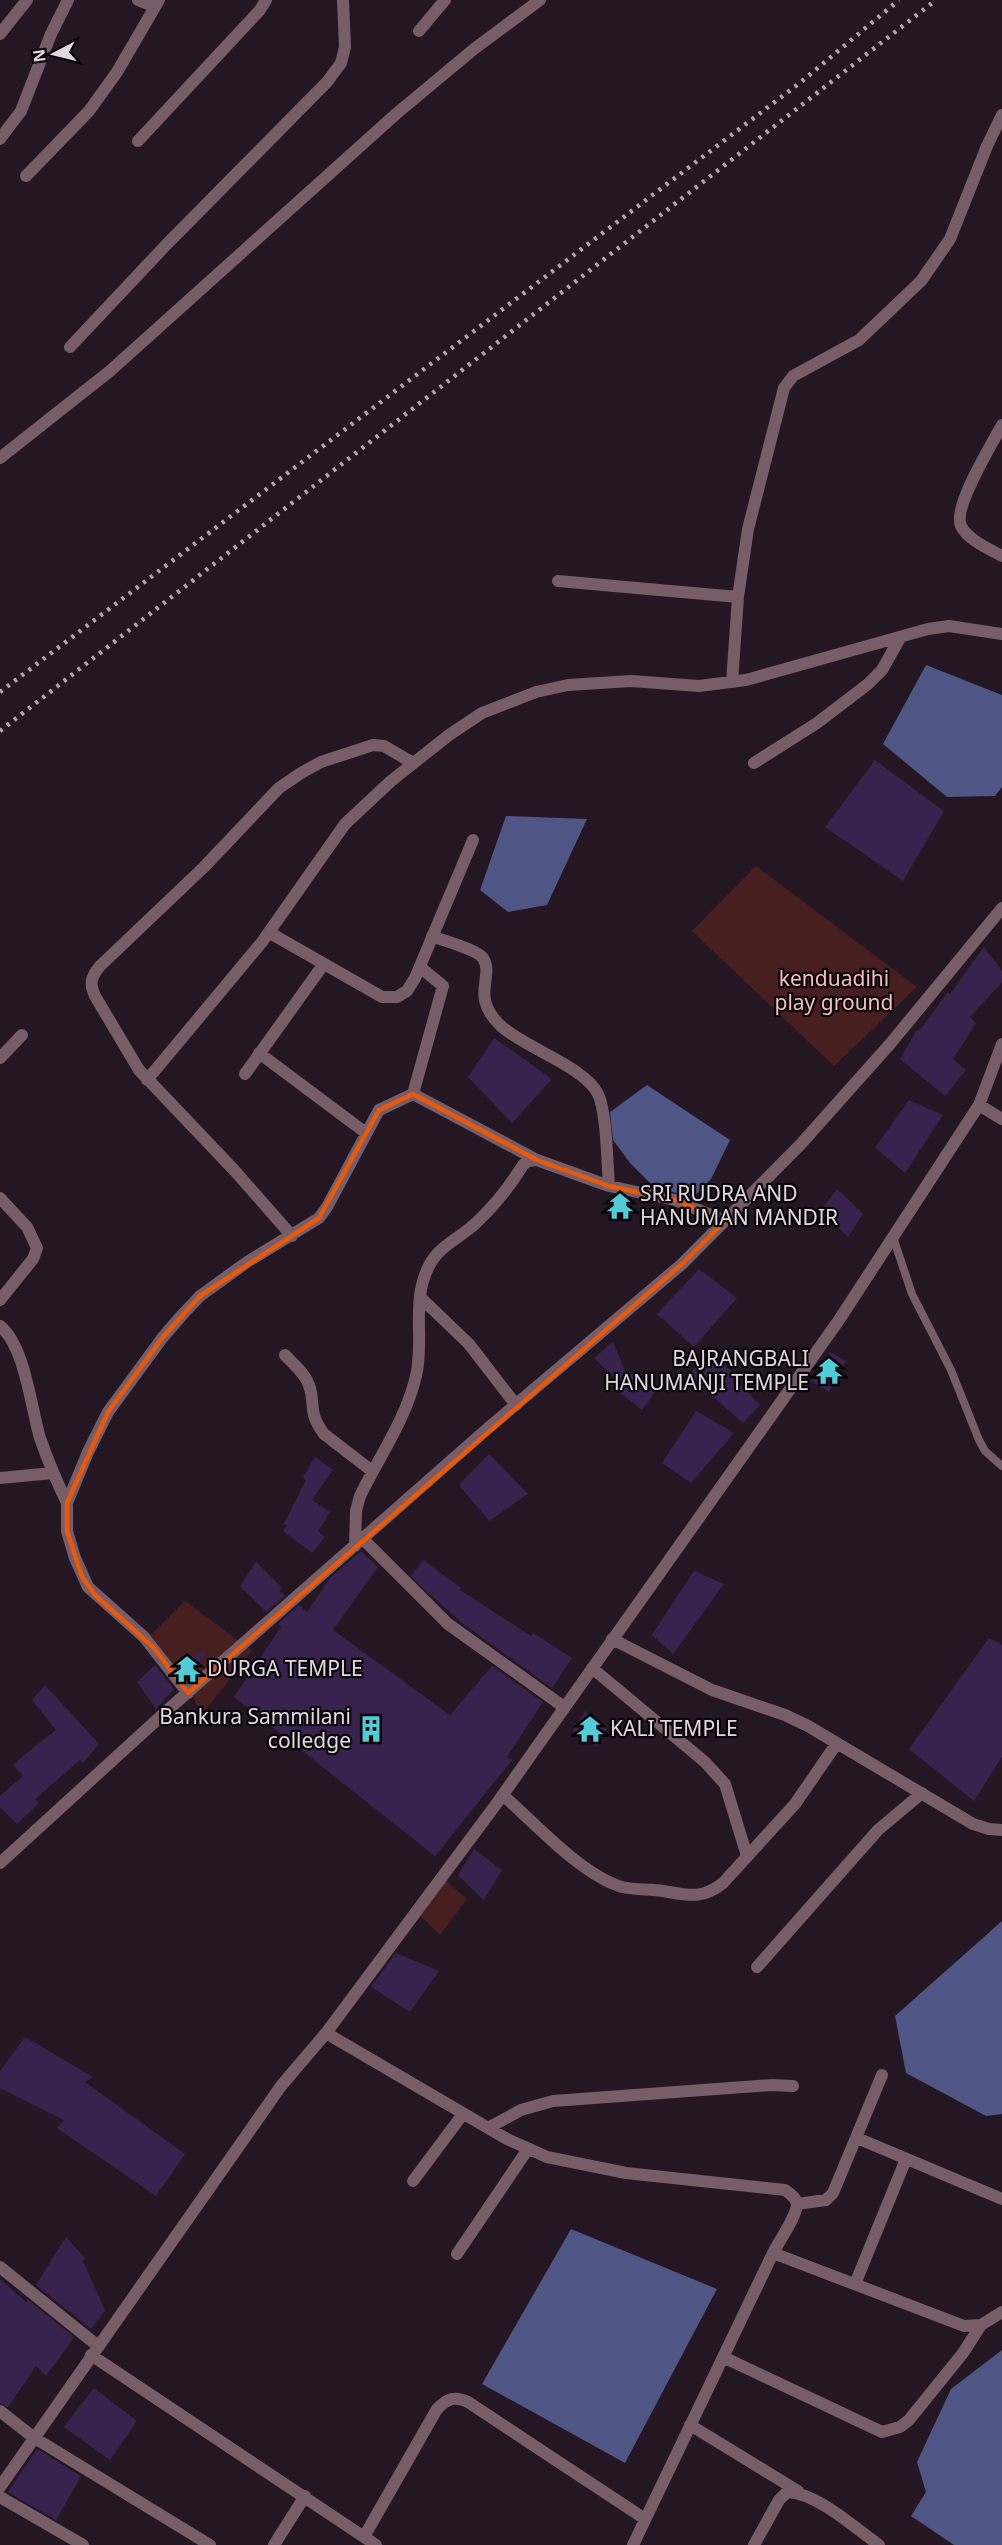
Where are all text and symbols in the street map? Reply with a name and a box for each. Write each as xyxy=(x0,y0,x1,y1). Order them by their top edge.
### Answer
north arrow xyxy=(24,24,84,84)
text: N xyxy=(27,48,51,64)
park label: kenduadihi play ground xyxy=(774,964,894,1016)
place label: SRI RUDRA AND HANUMAN MANDIR xyxy=(640,1179,838,1231)
temple icon: SRI RUDRA AND HANUMAN MANDIR xyxy=(605,1191,635,1221)
place label: BAJRANGBALI HANUMANJI TEMPLE xyxy=(604,1344,809,1396)
temple icon: BAJRANGBALI HANUMANJI TEMPLE xyxy=(814,1356,844,1386)
temple icon: DURGA TEMPLE xyxy=(172,1654,202,1684)
place label: DURGA TEMPLE xyxy=(207,1654,363,1682)
place label: Bankura Sammilani colledge xyxy=(159,1702,351,1754)
building icon: Bankura Sammilani colledge xyxy=(356,1714,386,1744)
temple icon: KALI TEMPLE xyxy=(575,1714,605,1744)
place label: KALI TEMPLE xyxy=(610,1714,738,1742)

